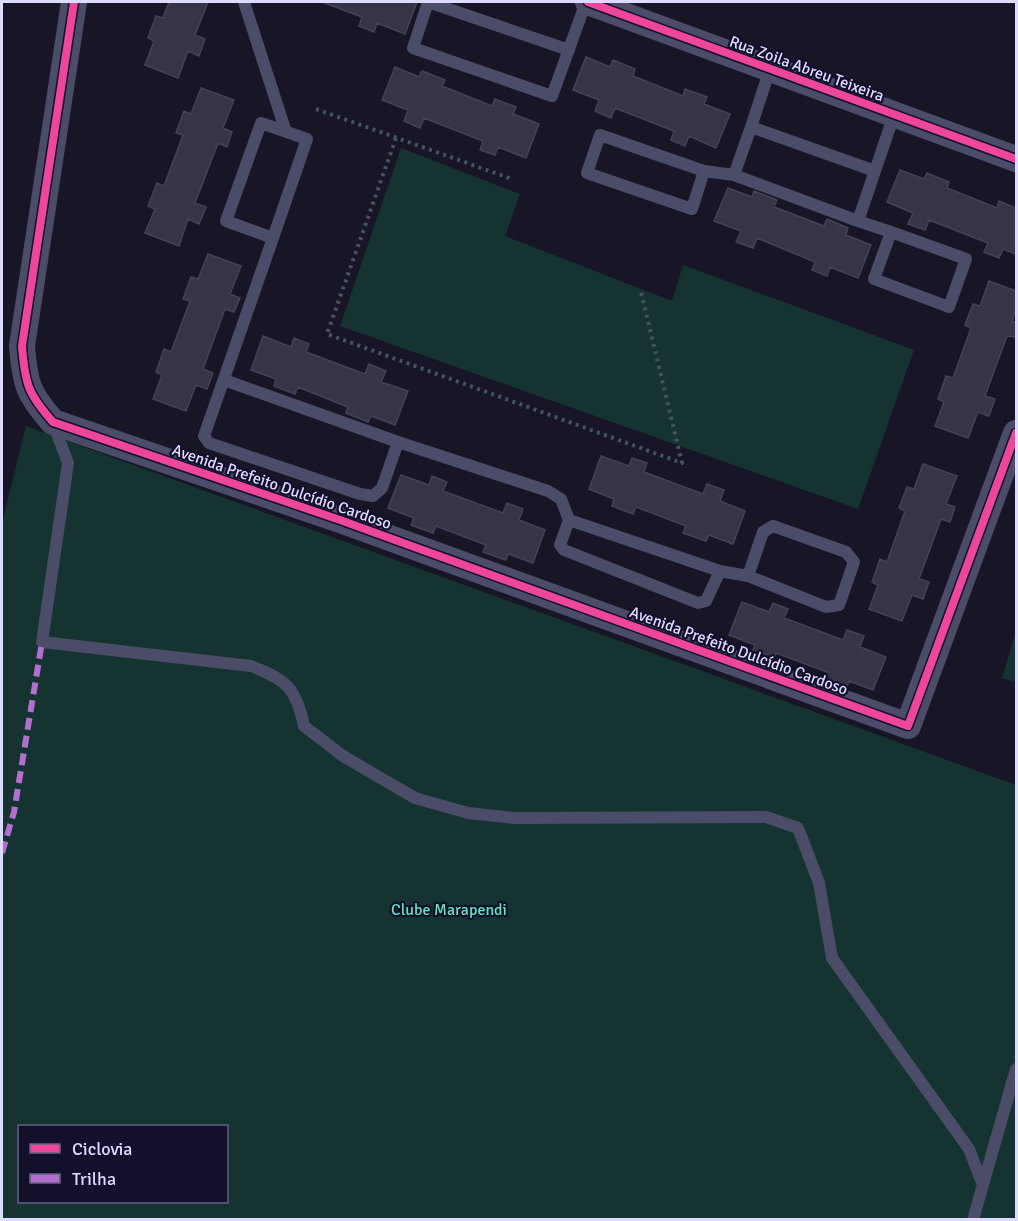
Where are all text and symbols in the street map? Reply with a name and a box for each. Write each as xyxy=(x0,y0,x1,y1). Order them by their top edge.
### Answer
street label: Rua Zoila Abreu Teixeira xyxy=(726,32,887,106)
street label: Avenida Prefeito Dulcídio Cardoso xyxy=(169,440,394,534)
street label: Avenida Prefeito Dulcídio Cardoso xyxy=(627,602,851,700)
park label: Clube Marapendi xyxy=(391,900,507,920)
legend xyxy=(18,1125,228,1203)
text: Ciclovia xyxy=(72,1138,132,1160)
text: Trilha xyxy=(72,1168,116,1190)

